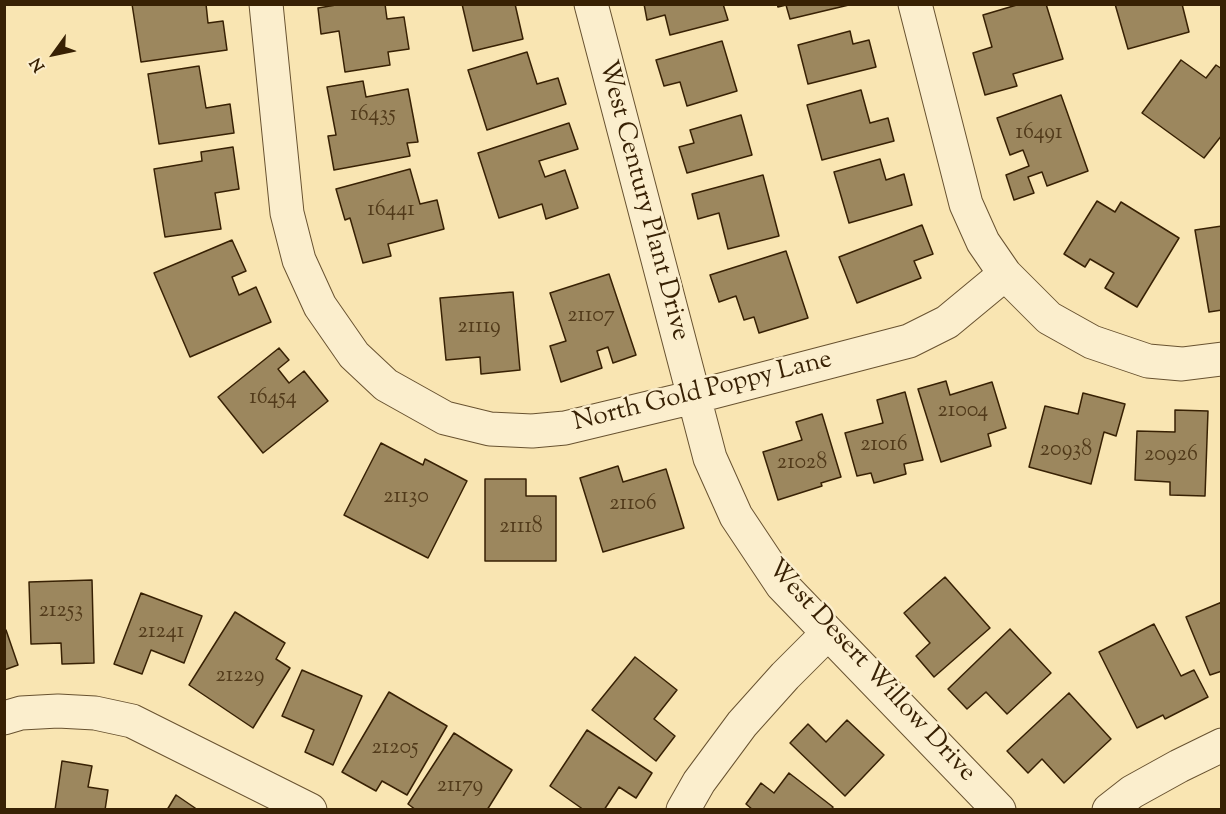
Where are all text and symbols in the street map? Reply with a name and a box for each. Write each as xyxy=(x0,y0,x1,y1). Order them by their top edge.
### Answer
north arrow xyxy=(24,24,84,84)
text: N xyxy=(25,52,52,76)
street label: West Century Plant Drive xyxy=(590,58,694,344)
house number: 16435 xyxy=(350,103,396,129)
house number: 16491 xyxy=(1015,121,1063,147)
house number: 16441 xyxy=(367,198,415,224)
house number: 21107 xyxy=(567,304,615,330)
house number: 21119 xyxy=(457,315,501,341)
street label: North Gold Poppy Lane xyxy=(570,346,836,440)
house number: 16454 xyxy=(249,386,297,412)
house number: 21004 xyxy=(938,399,988,425)
house number: 21016 xyxy=(860,433,908,459)
house number: 20938 xyxy=(1040,438,1092,464)
house number: 20926 xyxy=(1144,443,1198,469)
house number: 21028 xyxy=(777,451,827,477)
house number: 21130 xyxy=(383,485,429,511)
house number: 21106 xyxy=(609,492,657,518)
house number: 21118 xyxy=(499,515,543,541)
street label: West Desert Willow Drive xyxy=(759,554,981,790)
house number: 21253 xyxy=(39,599,83,625)
house number: 21241 xyxy=(138,620,184,646)
house number: 21229 xyxy=(215,664,265,690)
house number: 21205 xyxy=(371,736,419,762)
house number: 21179 xyxy=(437,774,483,800)

